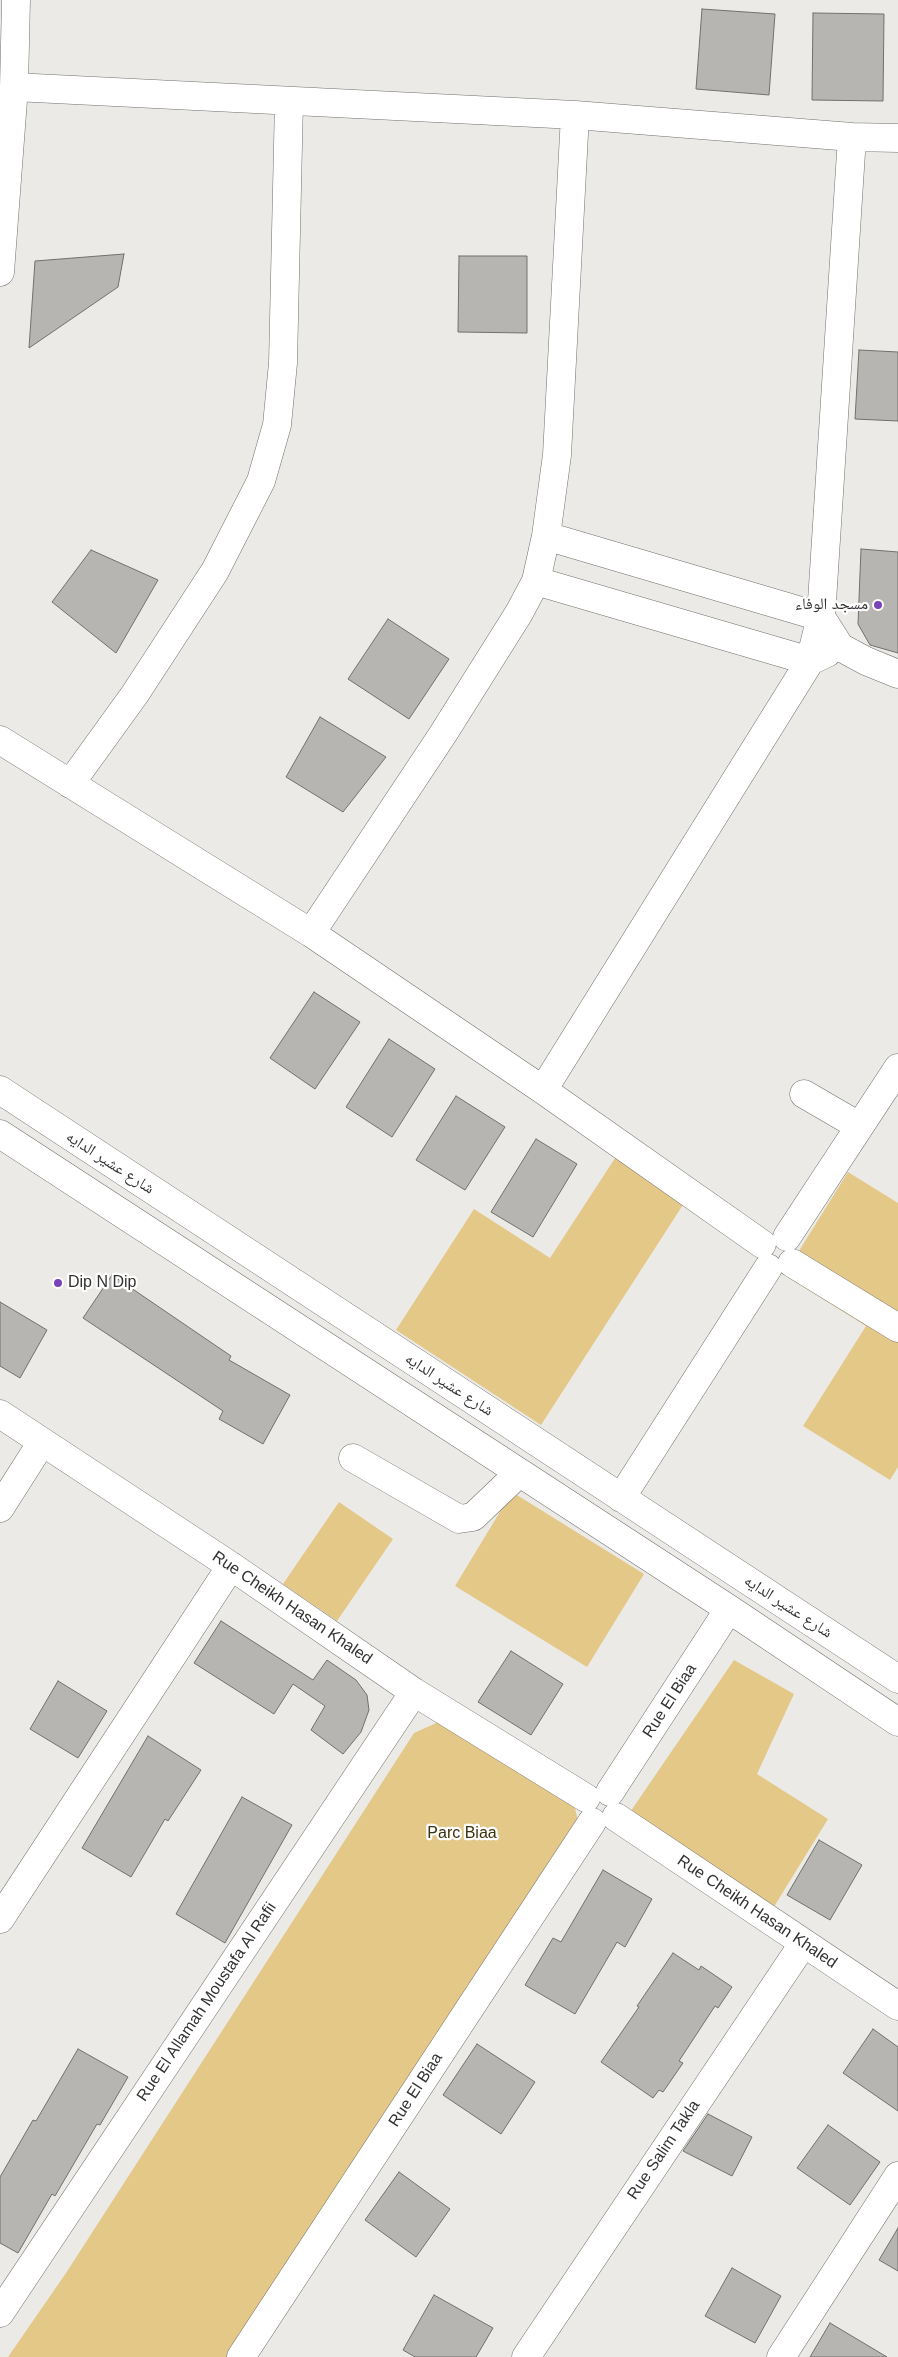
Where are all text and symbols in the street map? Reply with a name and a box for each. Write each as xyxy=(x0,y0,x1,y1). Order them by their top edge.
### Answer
place label: مسجد الوفاء xyxy=(795,595,868,615)
marker: مسجد الوفاء xyxy=(872,599,884,611)
street label: شارع عشير الدايه xyxy=(62,1127,158,1199)
place label: Dip N Dip xyxy=(68,1273,136,1293)
marker: Dip N Dip xyxy=(52,1277,64,1289)
street label: شارع عشير الدايه xyxy=(401,1349,497,1421)
street label: Rue Cheikh Hasan Khaled xyxy=(208,1547,376,1669)
street label: شارع عشير الدايه xyxy=(740,1571,836,1643)
street label: Rue El Biaa xyxy=(639,1660,701,1742)
park label: Parc Biaa xyxy=(427,1824,497,1844)
street label: Rue Cheikh Hasan Khaled xyxy=(673,1851,841,1973)
street label: Rue El Allamah Moustafa Al Rafii xyxy=(133,1899,281,2105)
street label: Rue El Biaa xyxy=(385,2049,447,2131)
street label: Rue Salim Takla xyxy=(624,2097,704,2203)

